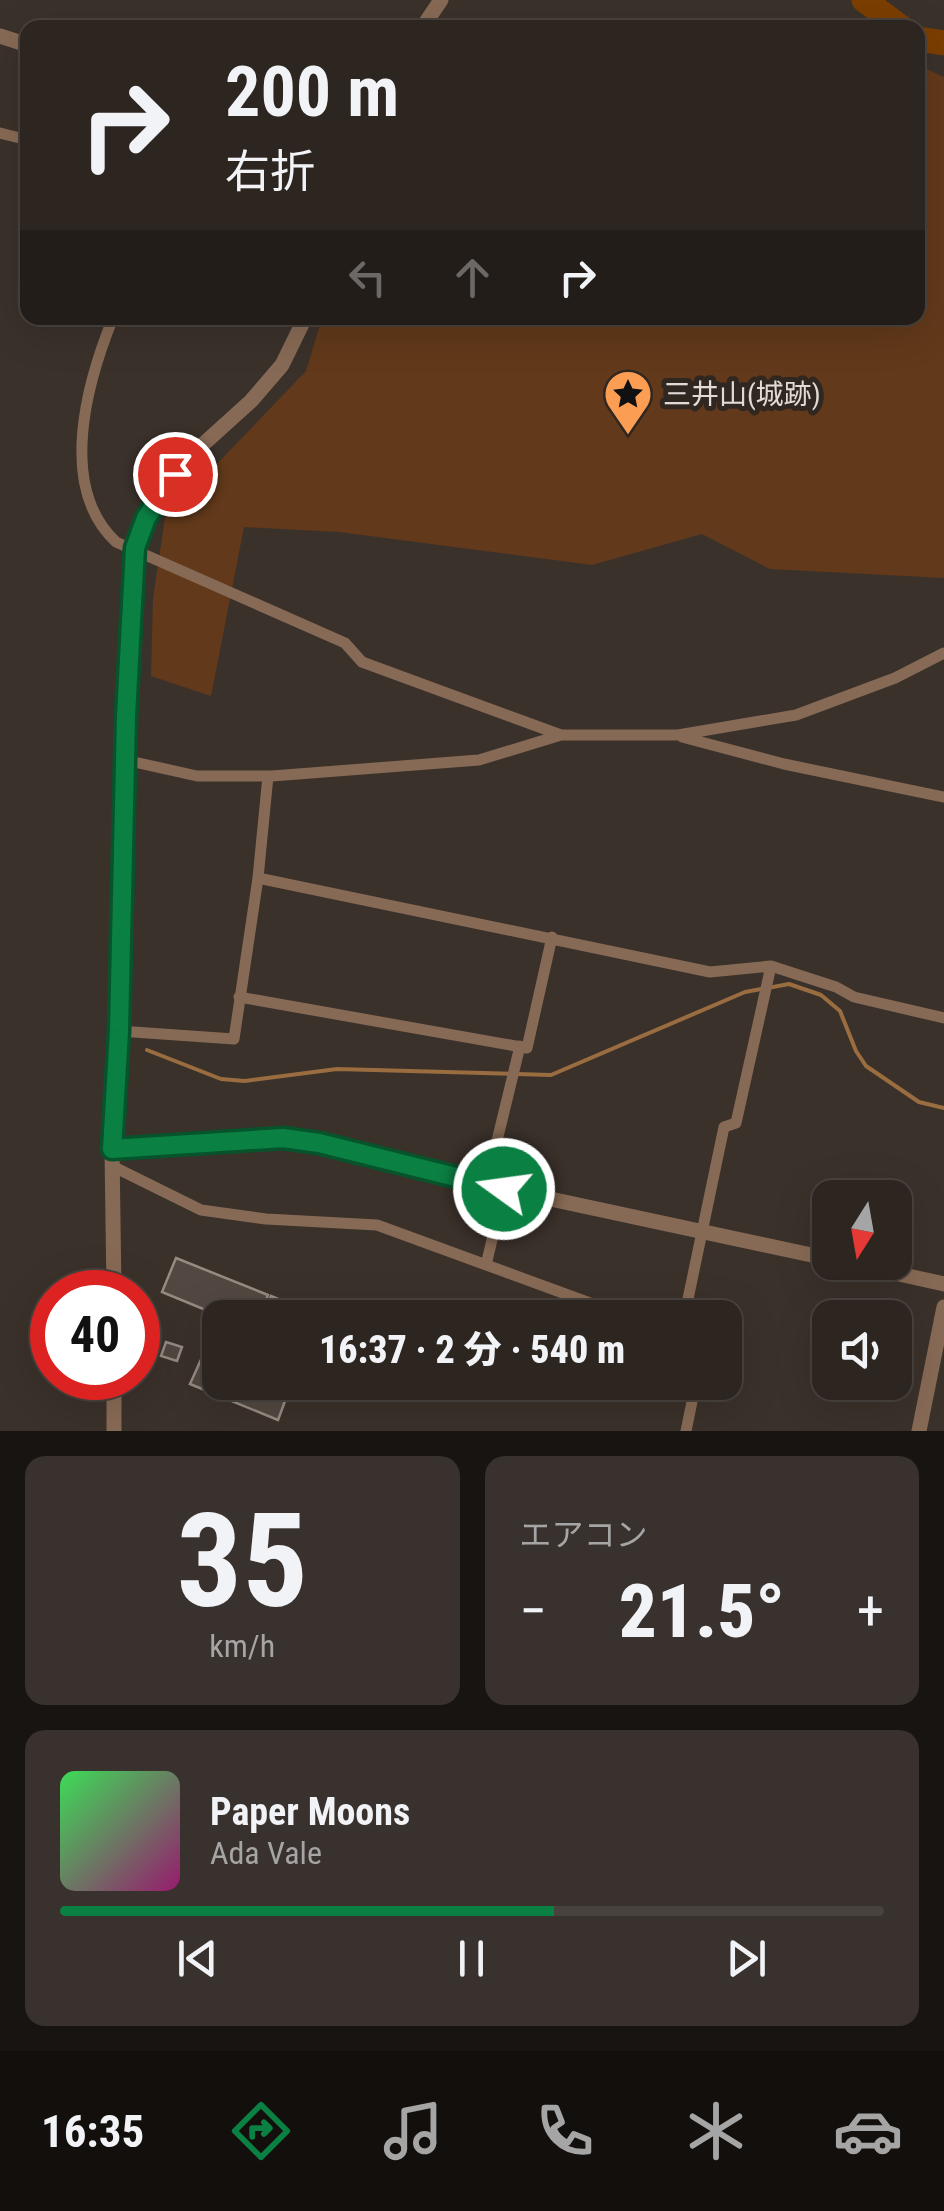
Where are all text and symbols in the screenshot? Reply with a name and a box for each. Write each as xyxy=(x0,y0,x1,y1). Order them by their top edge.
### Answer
text: 200 m xyxy=(225,51,399,133)
icon: right xyxy=(60,60,190,190)
text: 右折 xyxy=(225,145,315,198)
icon: left xyxy=(340,250,395,305)
icon: ahead xyxy=(445,250,500,305)
icon: right xyxy=(550,250,605,305)
place icon: 三井山(城跡) xyxy=(602,368,654,436)
place label: 三井山(城跡) xyxy=(663,378,821,411)
pin xyxy=(133,432,218,517)
icon: arrive xyxy=(148,447,203,502)
position arrow xyxy=(452,1137,556,1241)
north arrow xyxy=(812,1180,912,1280)
map controls xyxy=(812,1180,912,1400)
speed limit sign: 40 xyxy=(30,1270,160,1400)
button: sound xyxy=(812,1300,912,1400)
text: 16:37 · 2 分 · 540 m xyxy=(319,1328,625,1372)
text: 35 xyxy=(177,1485,308,1638)
text: エアコン xyxy=(520,1516,648,1554)
text: 21.5° xyxy=(619,1567,785,1655)
text: − xyxy=(520,1579,547,1643)
text: + xyxy=(857,1579,884,1643)
text: km/h xyxy=(209,1627,275,1665)
text: Paper Moons xyxy=(210,1790,410,1834)
text: Ada Vale xyxy=(210,1834,322,1872)
icon: previous xyxy=(170,1931,225,1986)
icon: pause xyxy=(444,1931,499,1986)
icon: next xyxy=(719,1931,774,1986)
icon: directions xyxy=(226,2096,296,2166)
icon: music xyxy=(378,2096,448,2166)
icon: phone xyxy=(530,2096,600,2166)
icon: climate xyxy=(681,2096,751,2166)
icon: car xyxy=(833,2096,903,2166)
text: 16:35 xyxy=(41,2105,144,2158)

